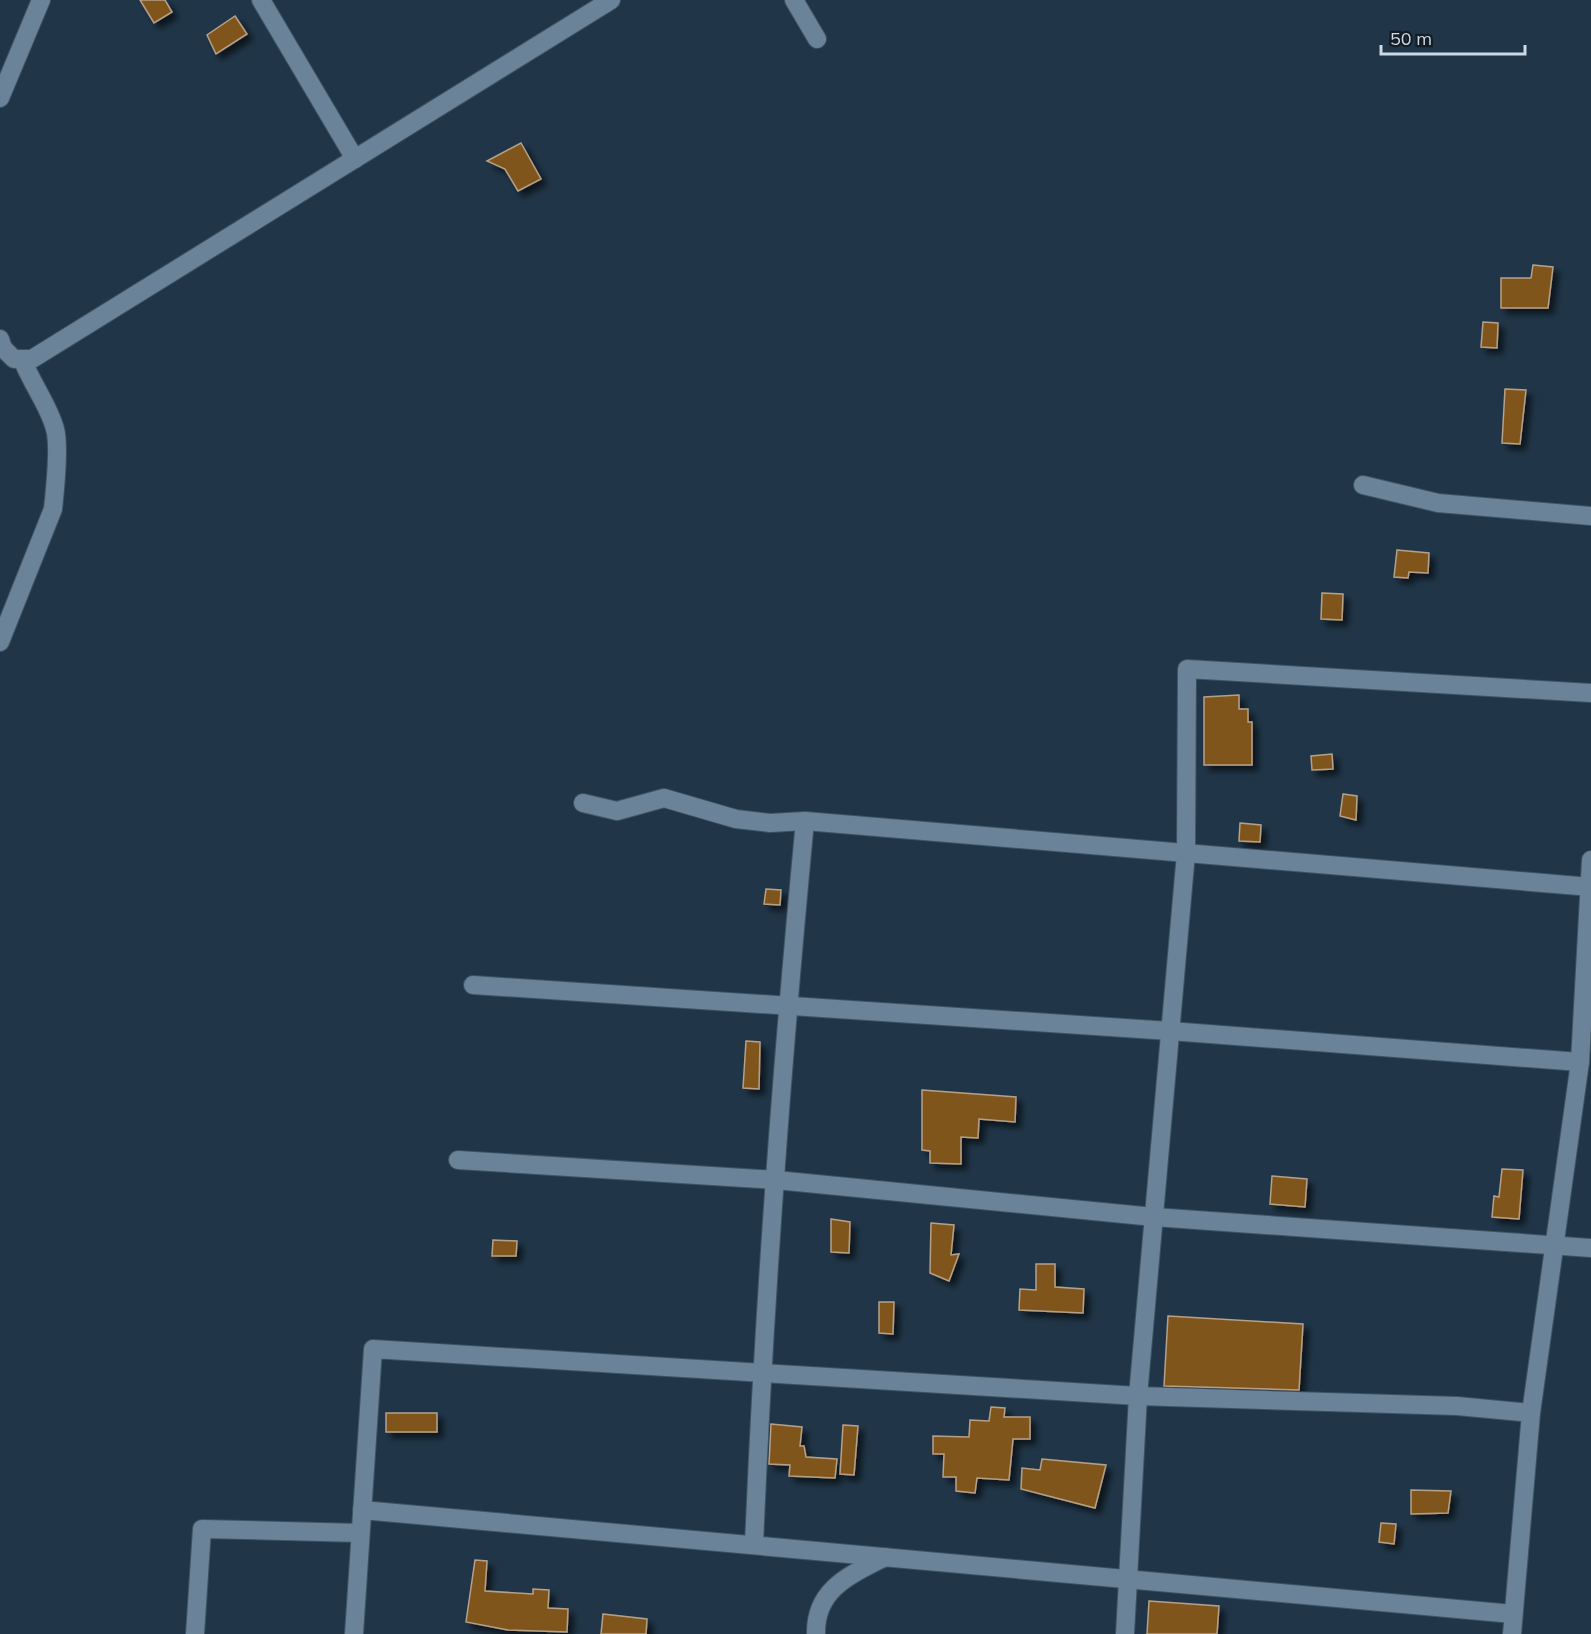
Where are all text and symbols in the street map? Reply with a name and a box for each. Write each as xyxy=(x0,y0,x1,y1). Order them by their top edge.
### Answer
scale bar xyxy=(1381,18,1525,56)
text: 50 m xyxy=(1390,27,1432,50)

